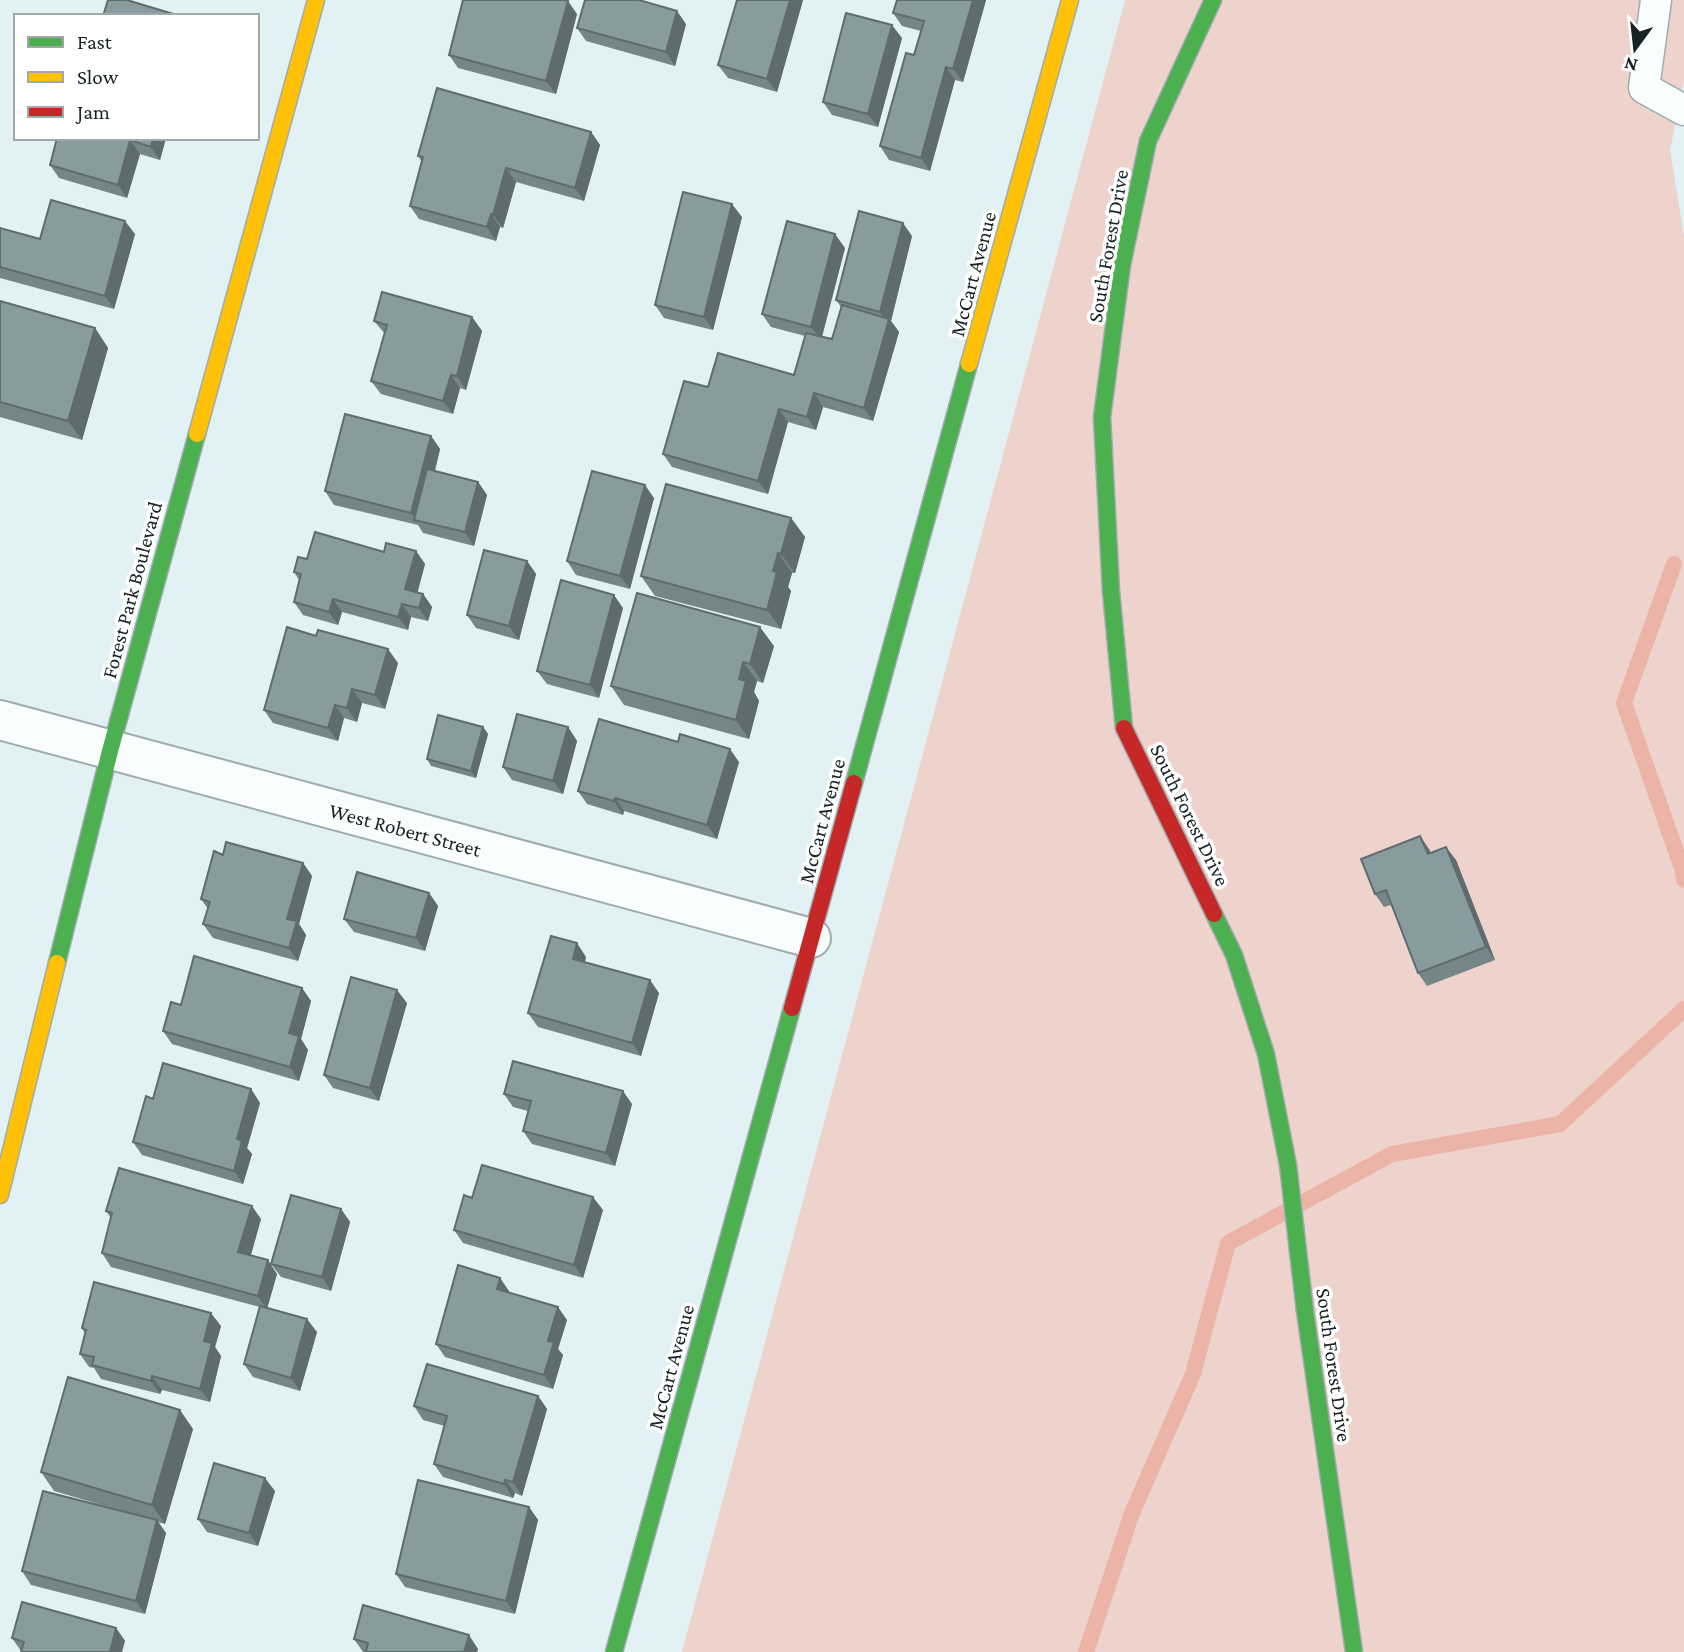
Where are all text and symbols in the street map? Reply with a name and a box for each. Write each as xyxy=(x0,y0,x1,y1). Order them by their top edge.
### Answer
legend xyxy=(14,14,259,140)
north arrow xyxy=(1600,14,1670,84)
text: Fast xyxy=(77,30,113,54)
text: N xyxy=(1622,53,1640,77)
text: Slow xyxy=(77,65,119,89)
text: Jam xyxy=(75,100,110,124)
street label: South Forest Drive xyxy=(1083,168,1133,324)
street label: McCart Avenue xyxy=(945,209,1001,339)
street label: Forest Park Boulevard xyxy=(97,499,167,681)
street label: South Forest Drive xyxy=(1145,740,1235,890)
street label: McCart Avenue xyxy=(794,756,850,886)
street label: West Robert Street xyxy=(326,798,485,862)
street label: South Forest Drive xyxy=(1311,1287,1357,1443)
street label: McCart Avenue xyxy=(643,1302,699,1432)

